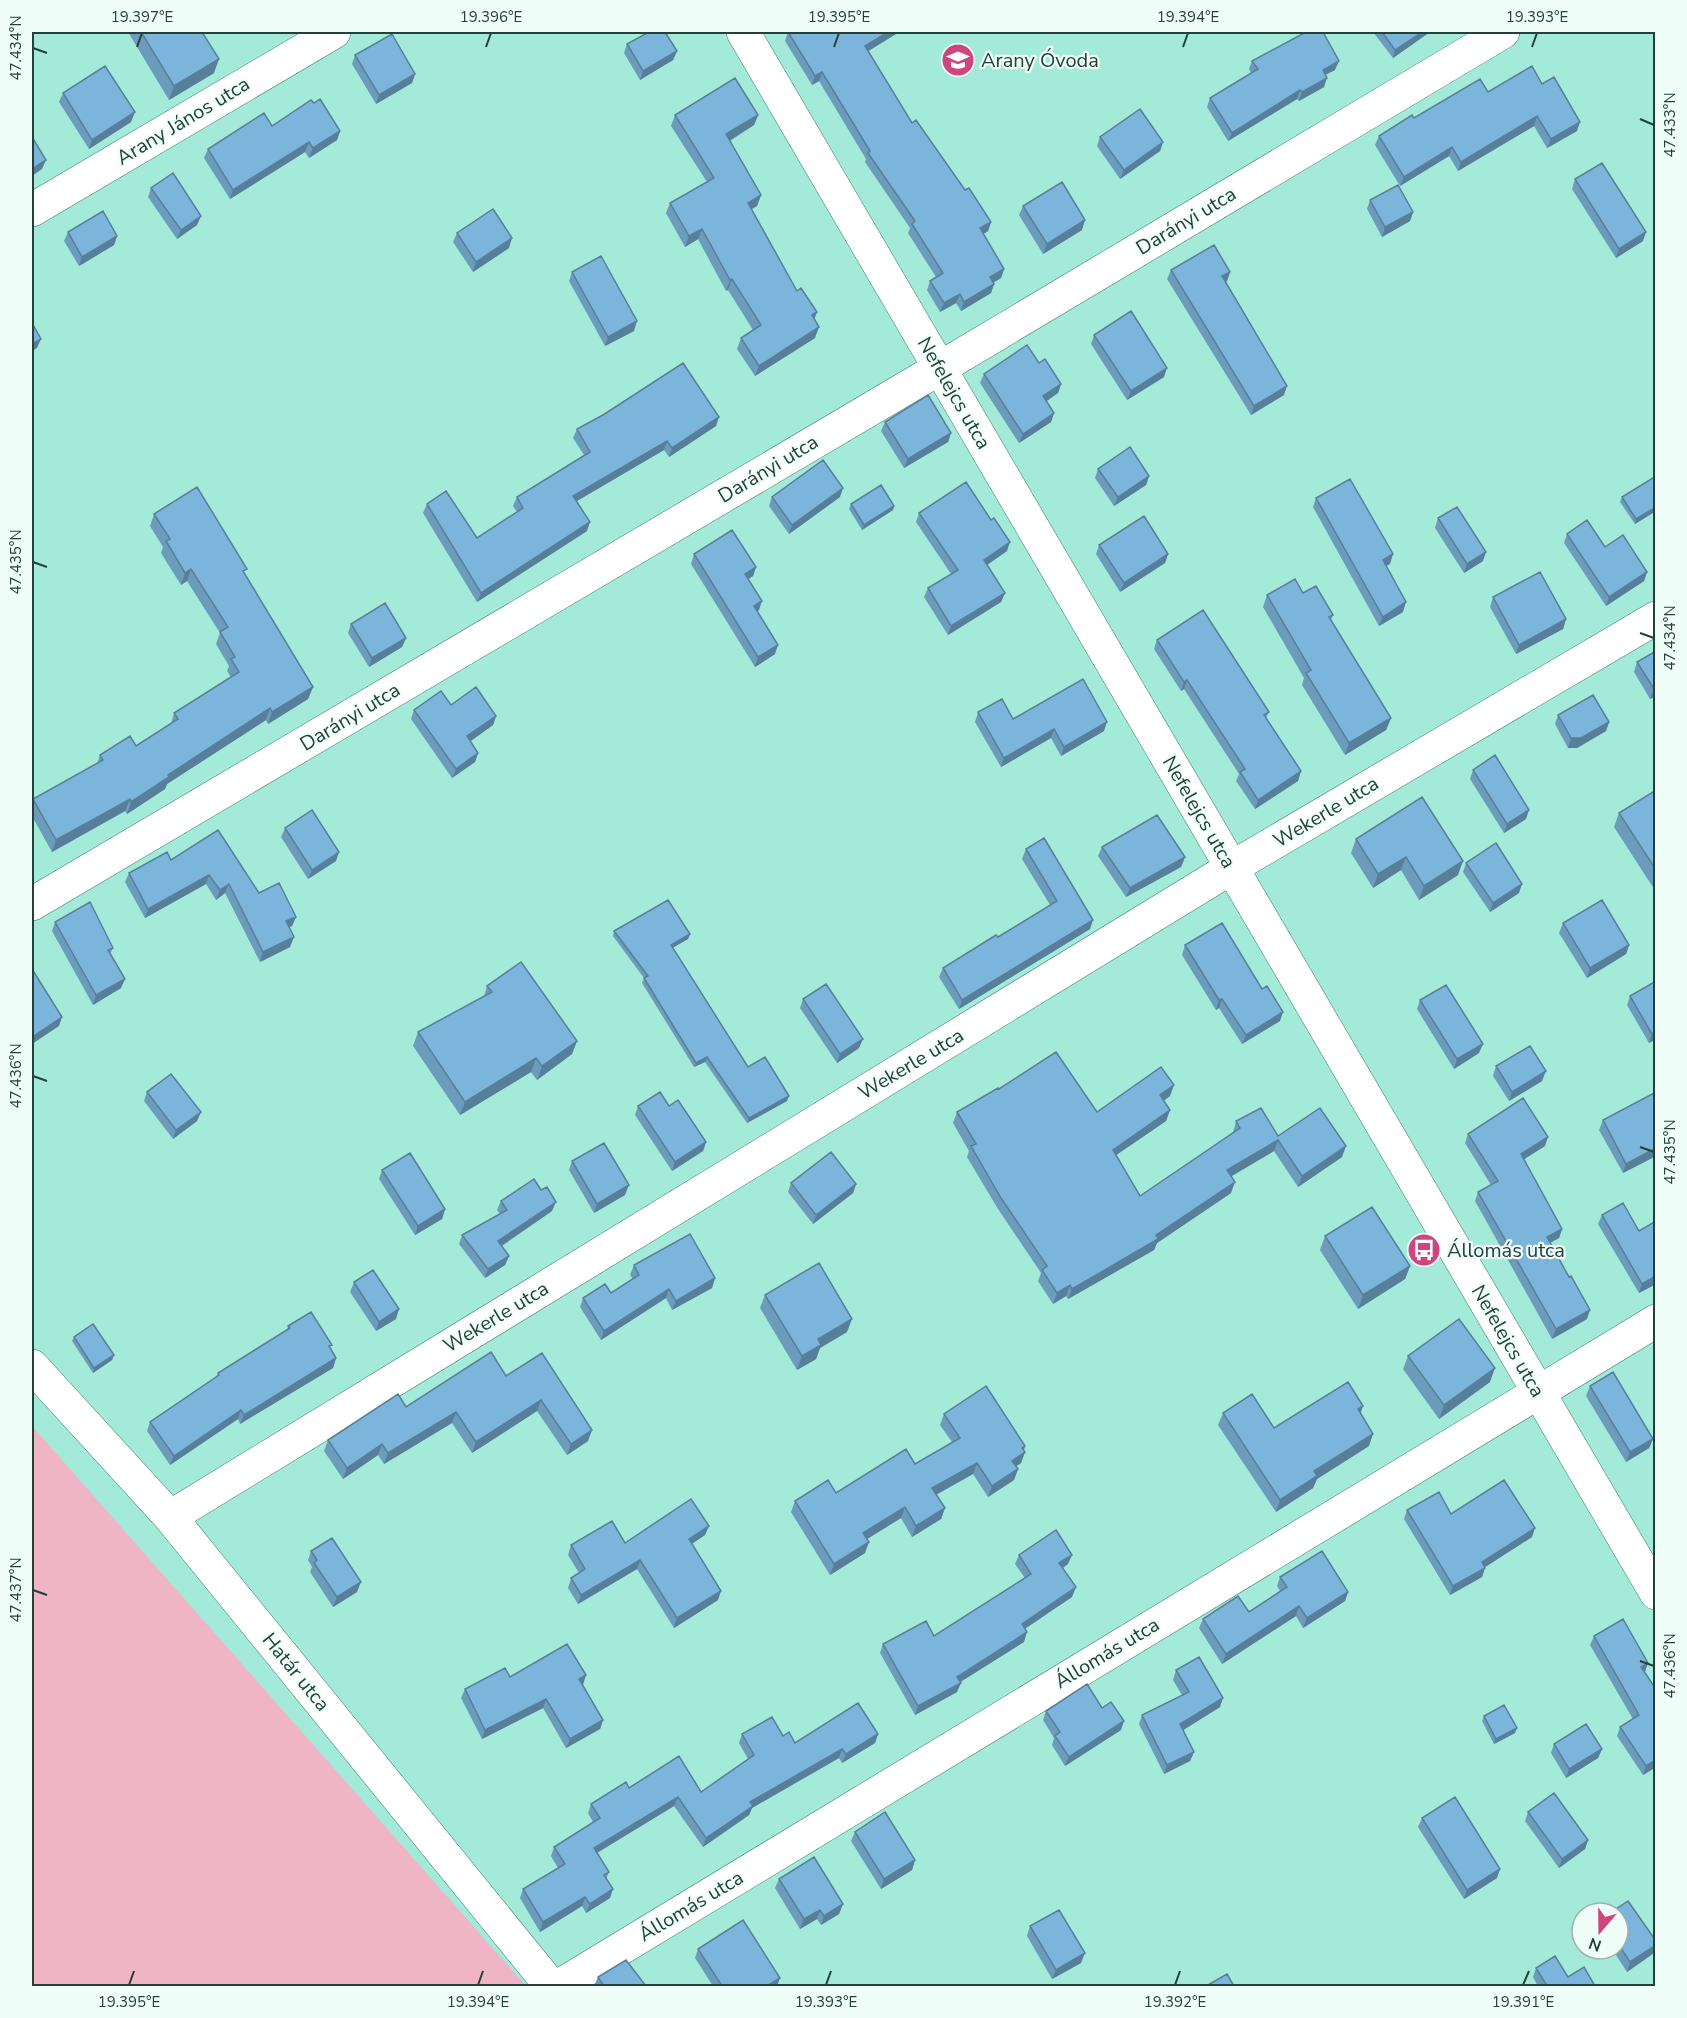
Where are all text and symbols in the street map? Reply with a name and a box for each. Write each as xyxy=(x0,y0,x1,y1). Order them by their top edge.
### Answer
text: 19.397°E xyxy=(111,7,173,27)
text: 19.396°E xyxy=(460,7,522,27)
text: 19.395°E xyxy=(808,7,870,27)
text: 19.394°E xyxy=(1157,7,1219,27)
text: 19.393°E xyxy=(1506,7,1568,27)
text: 47.434°N xyxy=(6,15,26,81)
school or university icon: Arany Óvoda xyxy=(940,42,976,78)
place label: Arany Óvoda xyxy=(981,47,1099,74)
street label: Arany János utca xyxy=(111,71,255,171)
text: 47.433°N xyxy=(1660,92,1680,158)
street label: Darányi utca xyxy=(1131,181,1241,261)
street label: Nefelejcs utca xyxy=(911,332,997,454)
street label: Darányi utca xyxy=(713,429,823,509)
text: 47.435°N xyxy=(6,529,26,595)
text: 47.434°N xyxy=(1660,605,1680,671)
street label: Darányi utca xyxy=(295,677,405,757)
street label: Nefelejcs utca xyxy=(1156,751,1242,873)
street label: Wekerle utca xyxy=(1268,770,1384,854)
street label: Wekerle utca xyxy=(853,1022,969,1106)
text: 47.436°N xyxy=(6,1043,26,1109)
text: 47.435°N xyxy=(1660,1119,1680,1185)
bus stop icon: Állomás utca xyxy=(1406,1232,1442,1268)
place label: Állomás utca xyxy=(1447,1237,1565,1264)
street label: Wekerle utca xyxy=(438,1275,554,1359)
street label: Nefelejcs utca xyxy=(1465,1280,1551,1402)
text: 47.437°N xyxy=(6,1557,26,1623)
street label: Állomás utca xyxy=(1050,1611,1164,1695)
street label: Határ utca xyxy=(256,1627,336,1717)
text: 47.436°N xyxy=(1660,1633,1680,1699)
street label: Állomás utca xyxy=(634,1864,748,1948)
north arrow xyxy=(1570,1901,1630,1961)
text: N xyxy=(1586,1932,1605,1957)
text: 19.395°E xyxy=(98,1992,160,2012)
text: 19.394°E xyxy=(447,1992,509,2012)
text: 19.393°E xyxy=(795,1992,857,2012)
text: 19.392°E xyxy=(1144,1992,1206,2012)
text: 19.391°E xyxy=(1492,1992,1554,2012)

